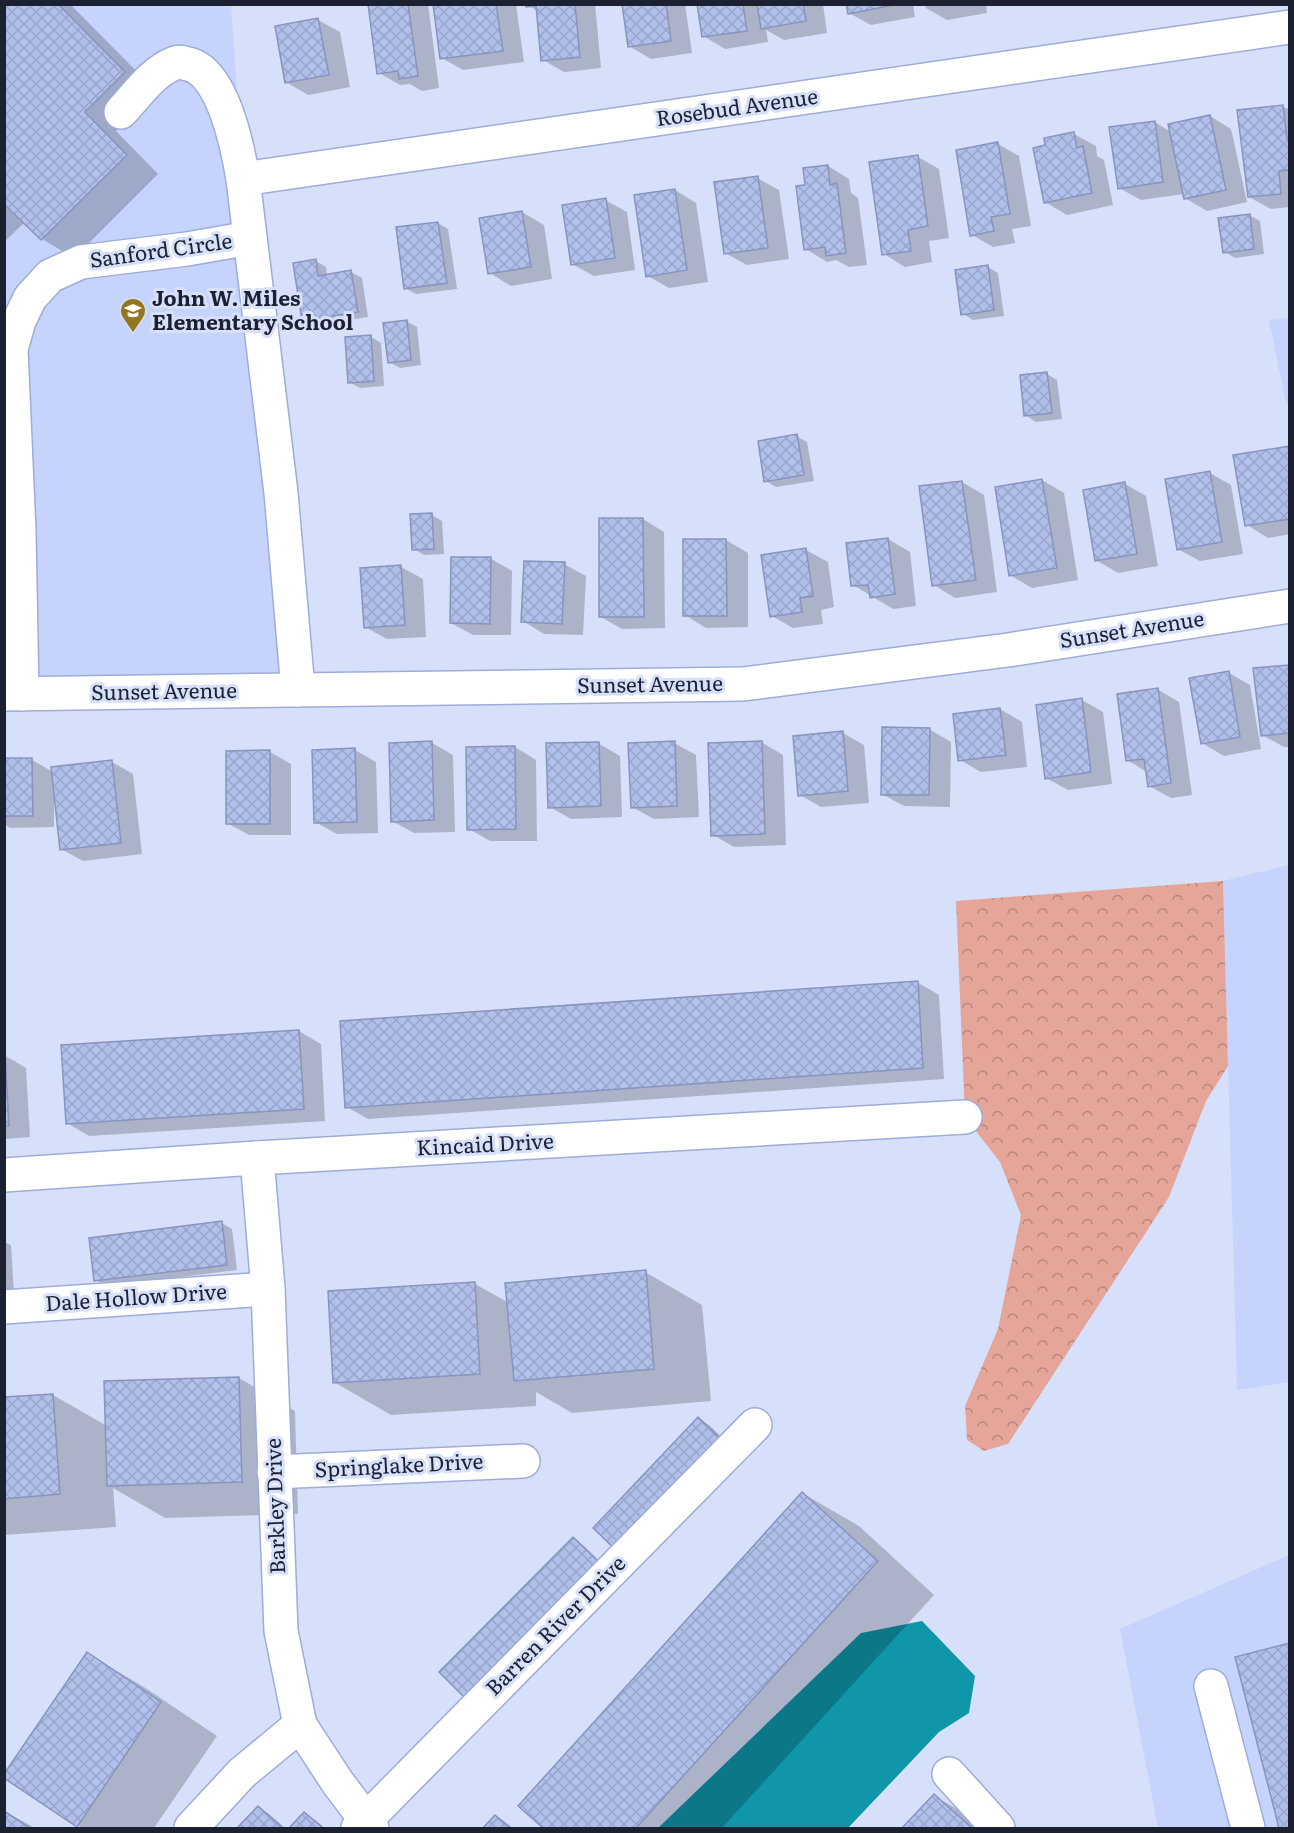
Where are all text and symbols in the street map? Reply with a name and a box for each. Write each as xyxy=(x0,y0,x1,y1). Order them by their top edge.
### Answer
street label: Rosebud Avenue xyxy=(654,79,820,132)
street label: Sanford Circle xyxy=(87,223,234,274)
place label: John W. Miles Elementary School xyxy=(152,281,354,336)
school or university icon: John W. Miles Elementary School xyxy=(118,296,148,334)
street label: Sunset Avenue xyxy=(1057,601,1206,654)
street label: Sunset Avenue xyxy=(577,666,723,699)
street label: Sunset Avenue xyxy=(91,673,237,706)
street label: Kincaid Drive xyxy=(415,1123,554,1162)
street label: Dale Hollow Drive xyxy=(44,1274,228,1317)
street label: Barkley Drive xyxy=(256,1437,291,1575)
street label: Springlake Drive xyxy=(314,1444,484,1483)
street label: Barren River Drive xyxy=(477,1547,631,1701)

